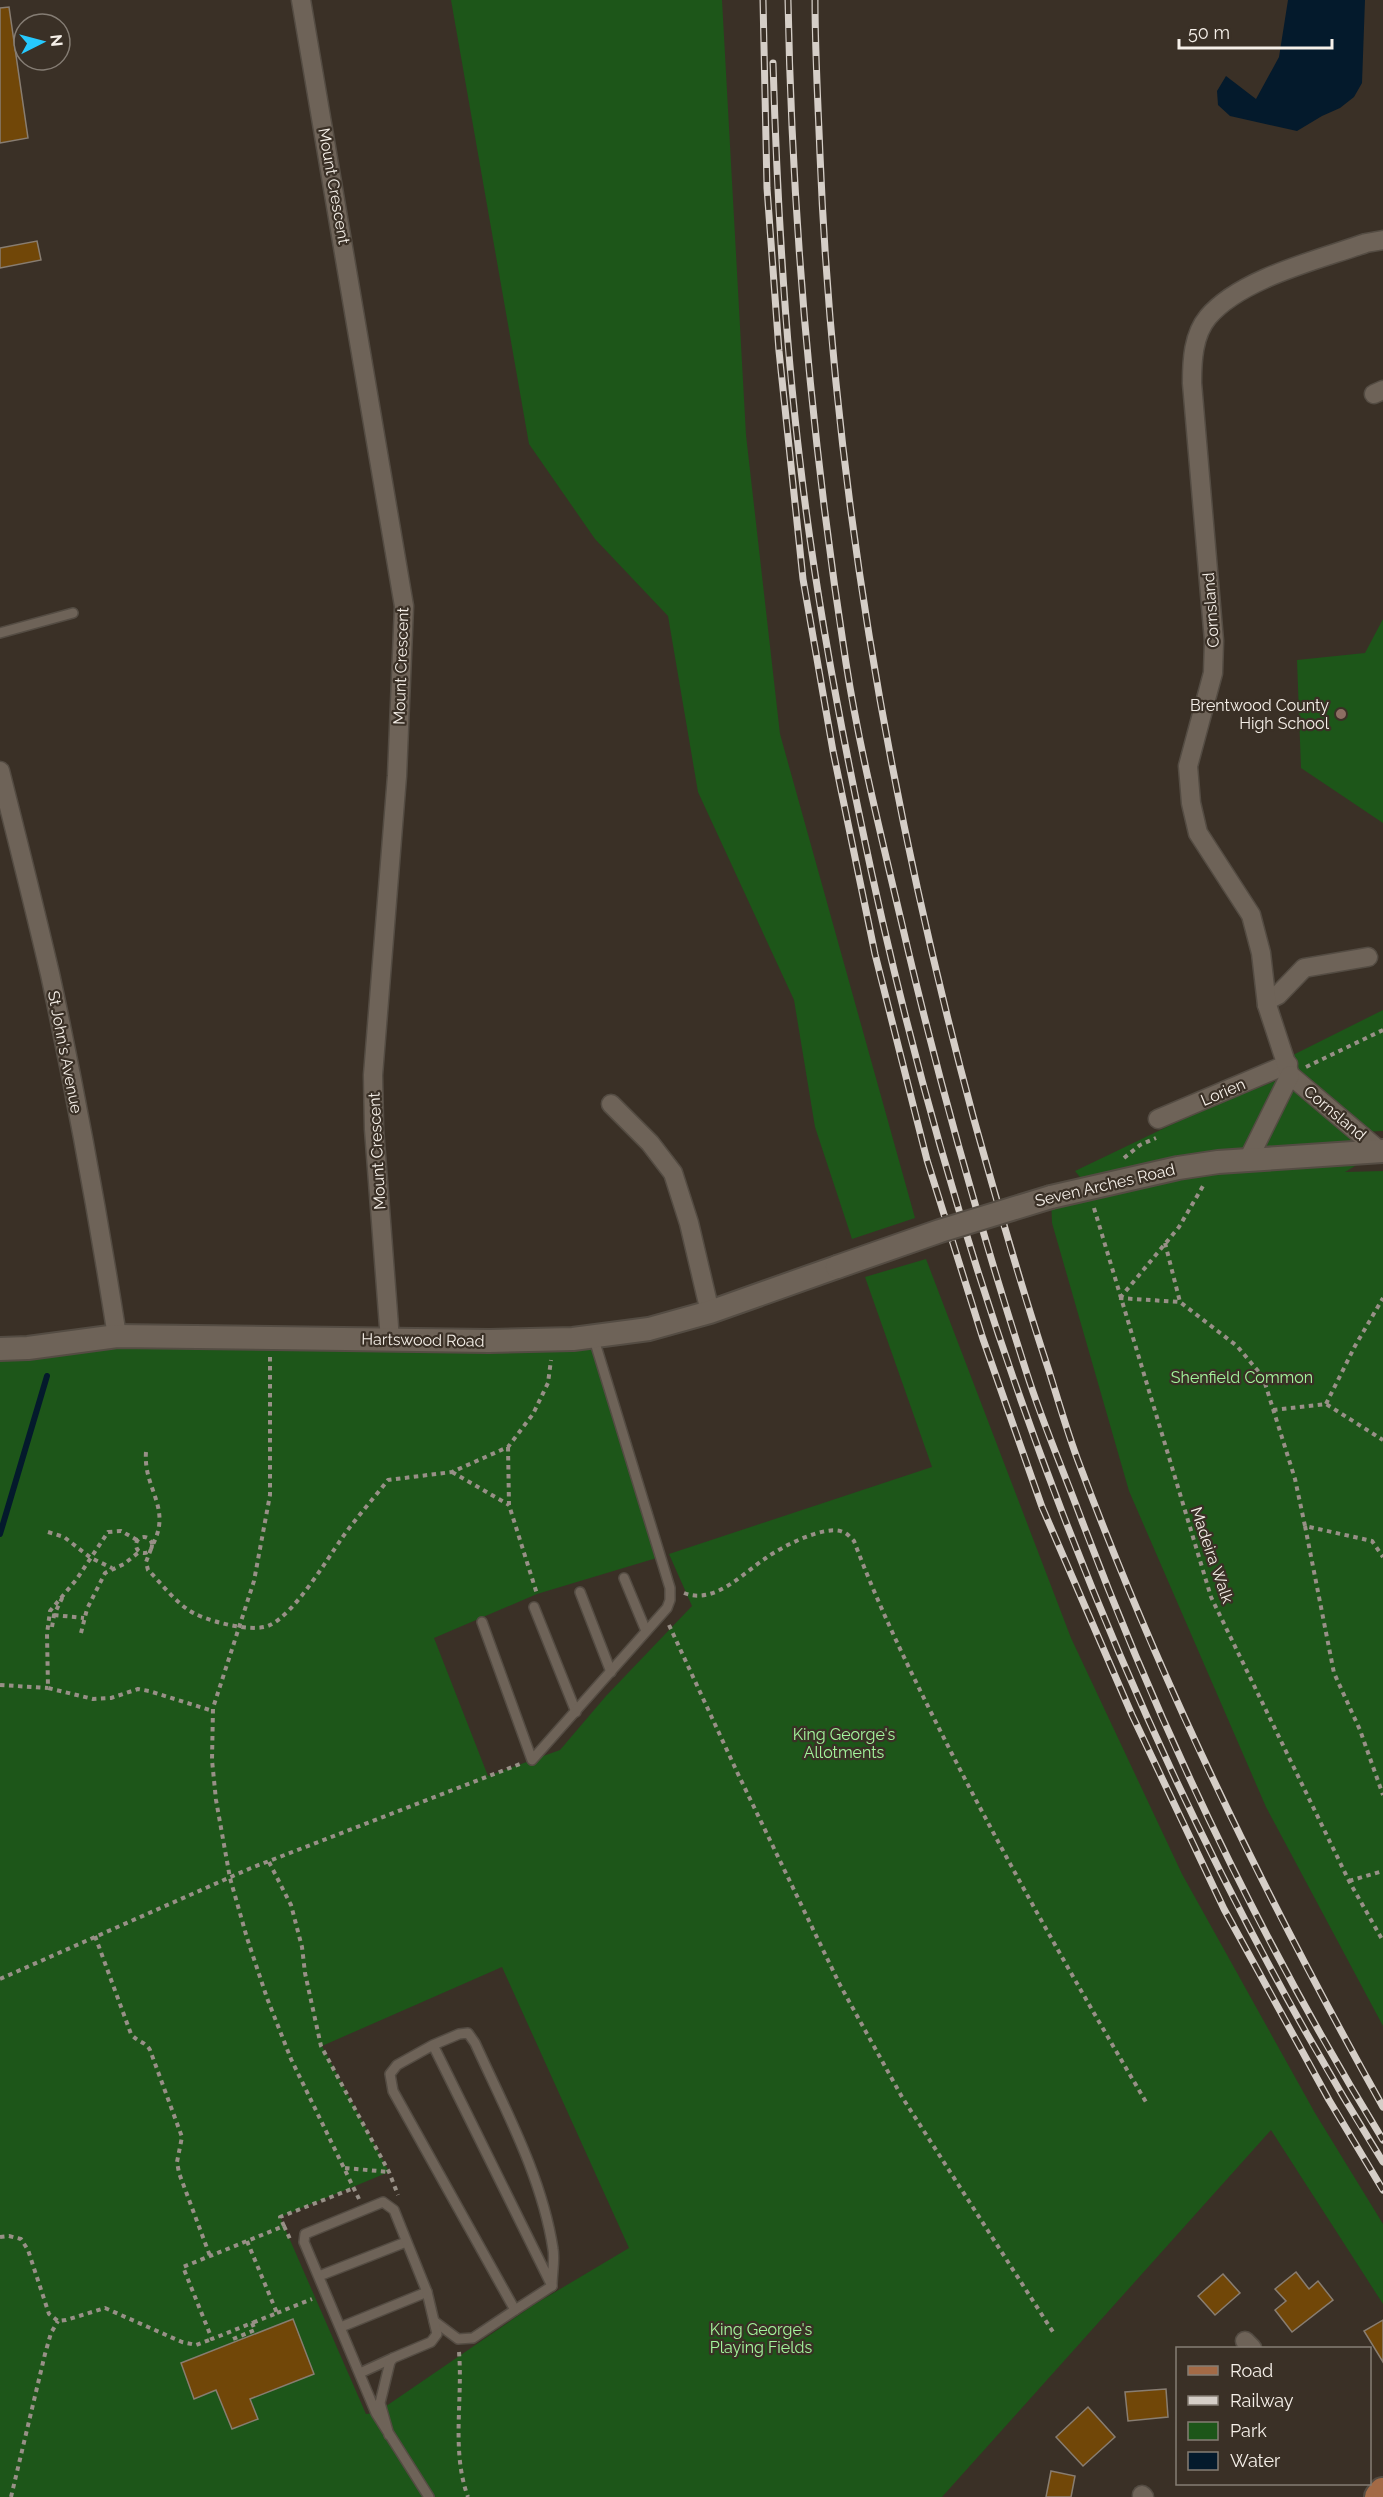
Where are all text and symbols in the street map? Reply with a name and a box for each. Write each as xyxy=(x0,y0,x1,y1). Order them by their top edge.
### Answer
north arrow xyxy=(12,12,72,72)
scale bar xyxy=(1179,12,1332,50)
text: 50 m xyxy=(1188,22,1230,43)
text: N xyxy=(46,33,67,48)
street label: Mount Crescent xyxy=(314,126,354,246)
street label: Cornsland xyxy=(1199,572,1223,648)
street label: Mount Crescent xyxy=(389,606,413,725)
place label: Brentwood County High School xyxy=(1190,696,1330,733)
marker: Brentwood County High School xyxy=(1334,707,1348,721)
street label: St John's Avenue xyxy=(44,989,86,1115)
street label: Lorien xyxy=(1198,1074,1248,1110)
street label: Cornsland xyxy=(1300,1081,1370,1145)
street label: Mount Crescent xyxy=(364,1091,390,1210)
street label: Seven Arches Road xyxy=(1033,1160,1177,1210)
street label: Hartswood Road xyxy=(361,1329,485,1351)
park label: Shenfield Common xyxy=(1171,1368,1313,1387)
street label: Madeira Walk xyxy=(1187,1504,1238,1606)
park label: King George's Allotments xyxy=(793,1725,896,1762)
park label: King George's Playing Fields xyxy=(710,2320,813,2357)
legend xyxy=(1176,2347,1371,2485)
text: Road xyxy=(1230,2360,1273,2381)
text: Railway xyxy=(1230,2390,1294,2411)
text: Park xyxy=(1230,2420,1267,2441)
text: Water xyxy=(1230,2450,1281,2471)

